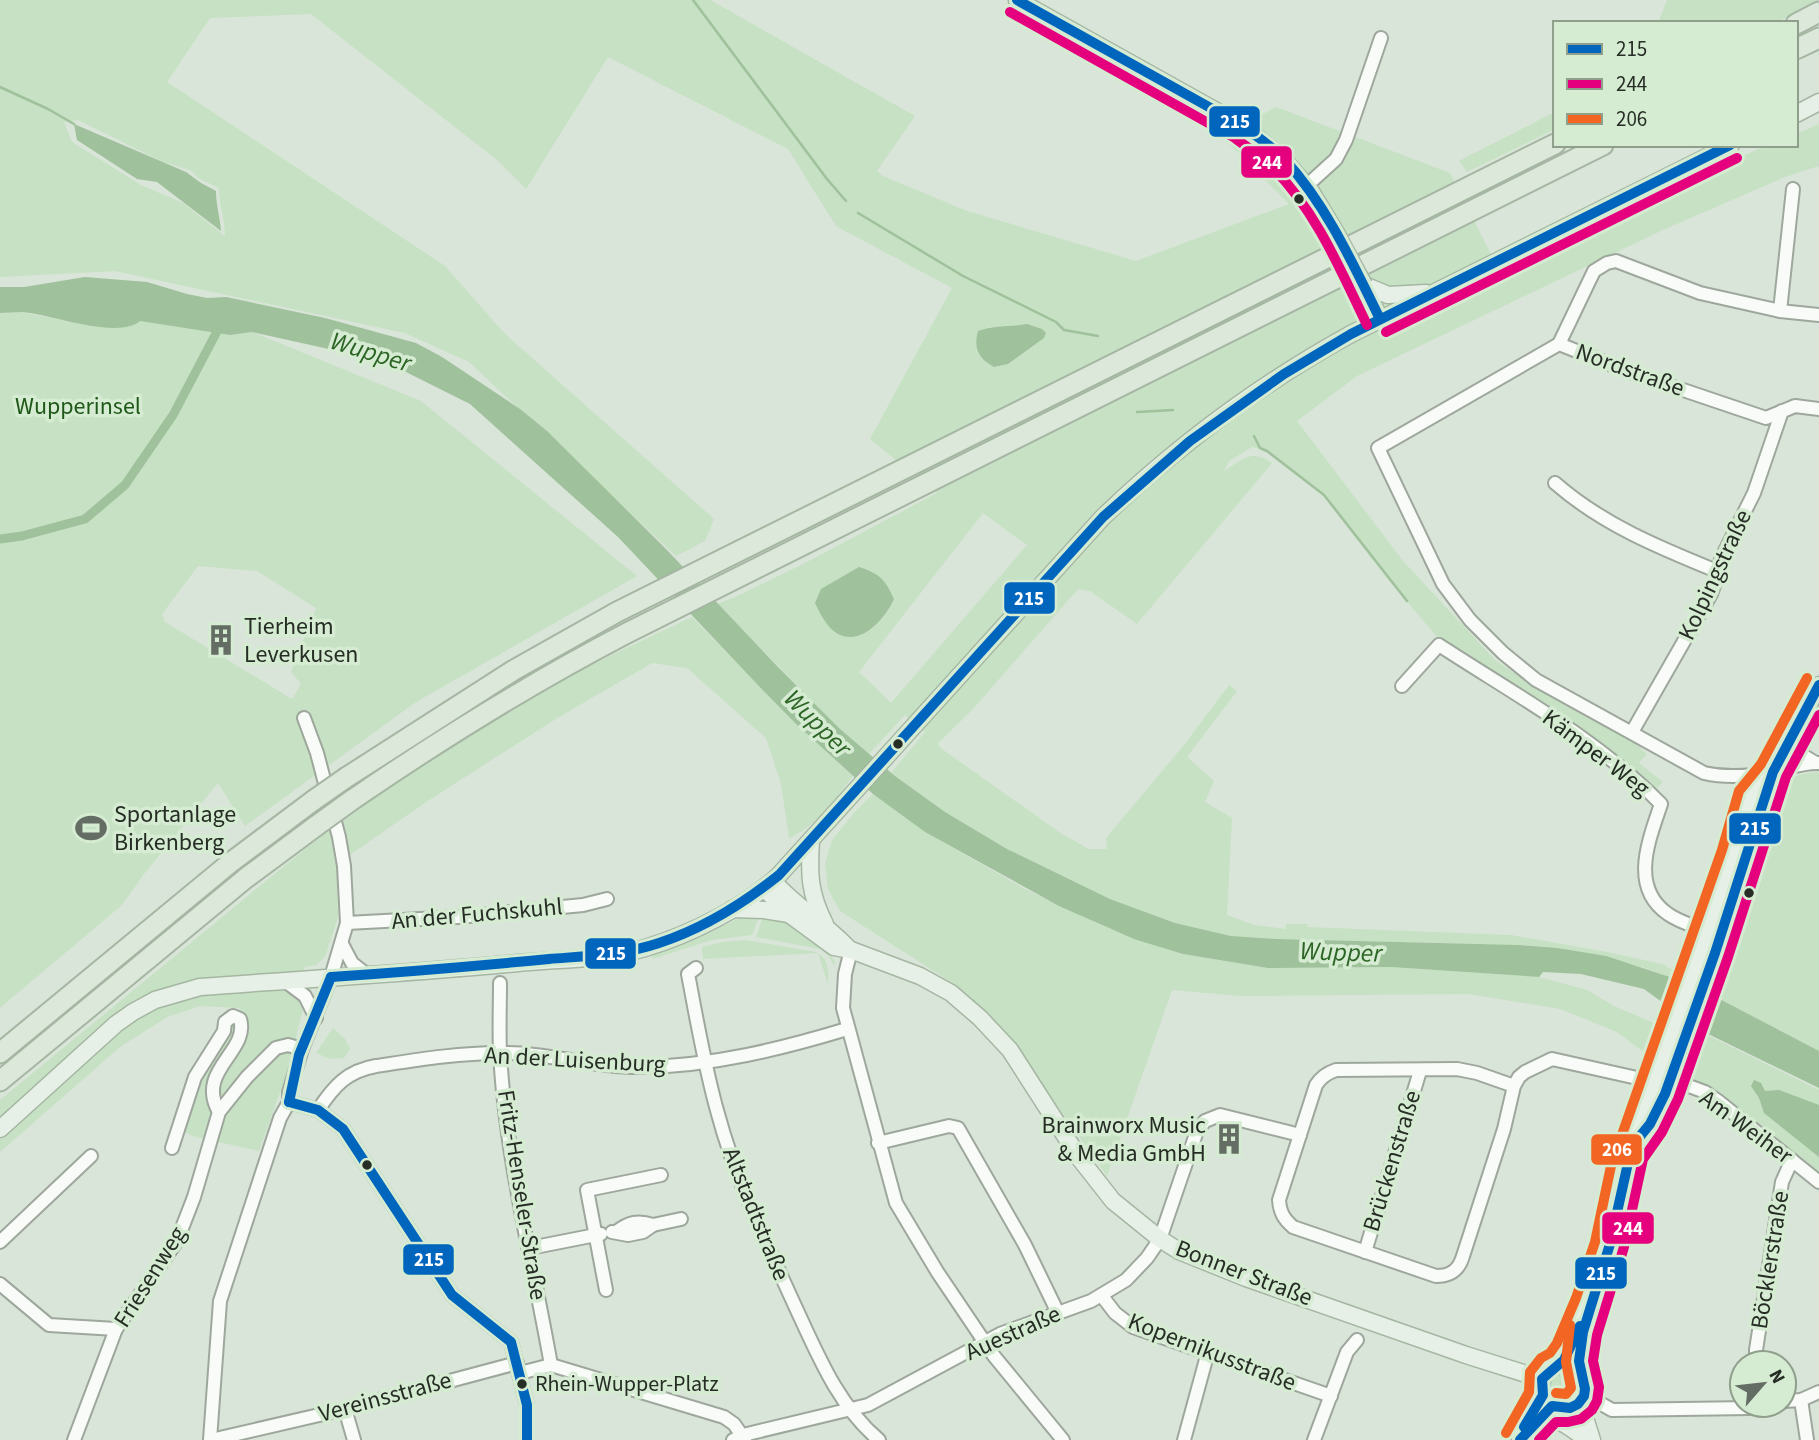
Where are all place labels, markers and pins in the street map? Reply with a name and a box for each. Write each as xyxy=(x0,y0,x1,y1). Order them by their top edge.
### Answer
unlabelled marker xyxy=(1292,192,1306,206)
place label: Tierheim Leverkusen xyxy=(244,609,358,672)
building icon: Tierheim Leverkusen xyxy=(204,623,238,657)
unlabelled marker xyxy=(891,737,905,751)
place label: Sportanlage Birkenberg xyxy=(114,797,236,860)
sports icon: Sportanlage Birkenberg xyxy=(74,811,108,845)
unlabelled marker xyxy=(1742,886,1756,900)
place label: Brainworx Music & Media GmbH xyxy=(1042,1108,1206,1171)
building icon: Brainworx Music & Media GmbH xyxy=(1212,1122,1246,1156)
unlabelled marker xyxy=(360,1158,374,1172)
place label: Rhein-Wupper-Platz xyxy=(535,1368,719,1400)
marker: Rhein-Wupper-Platz xyxy=(515,1377,529,1391)

